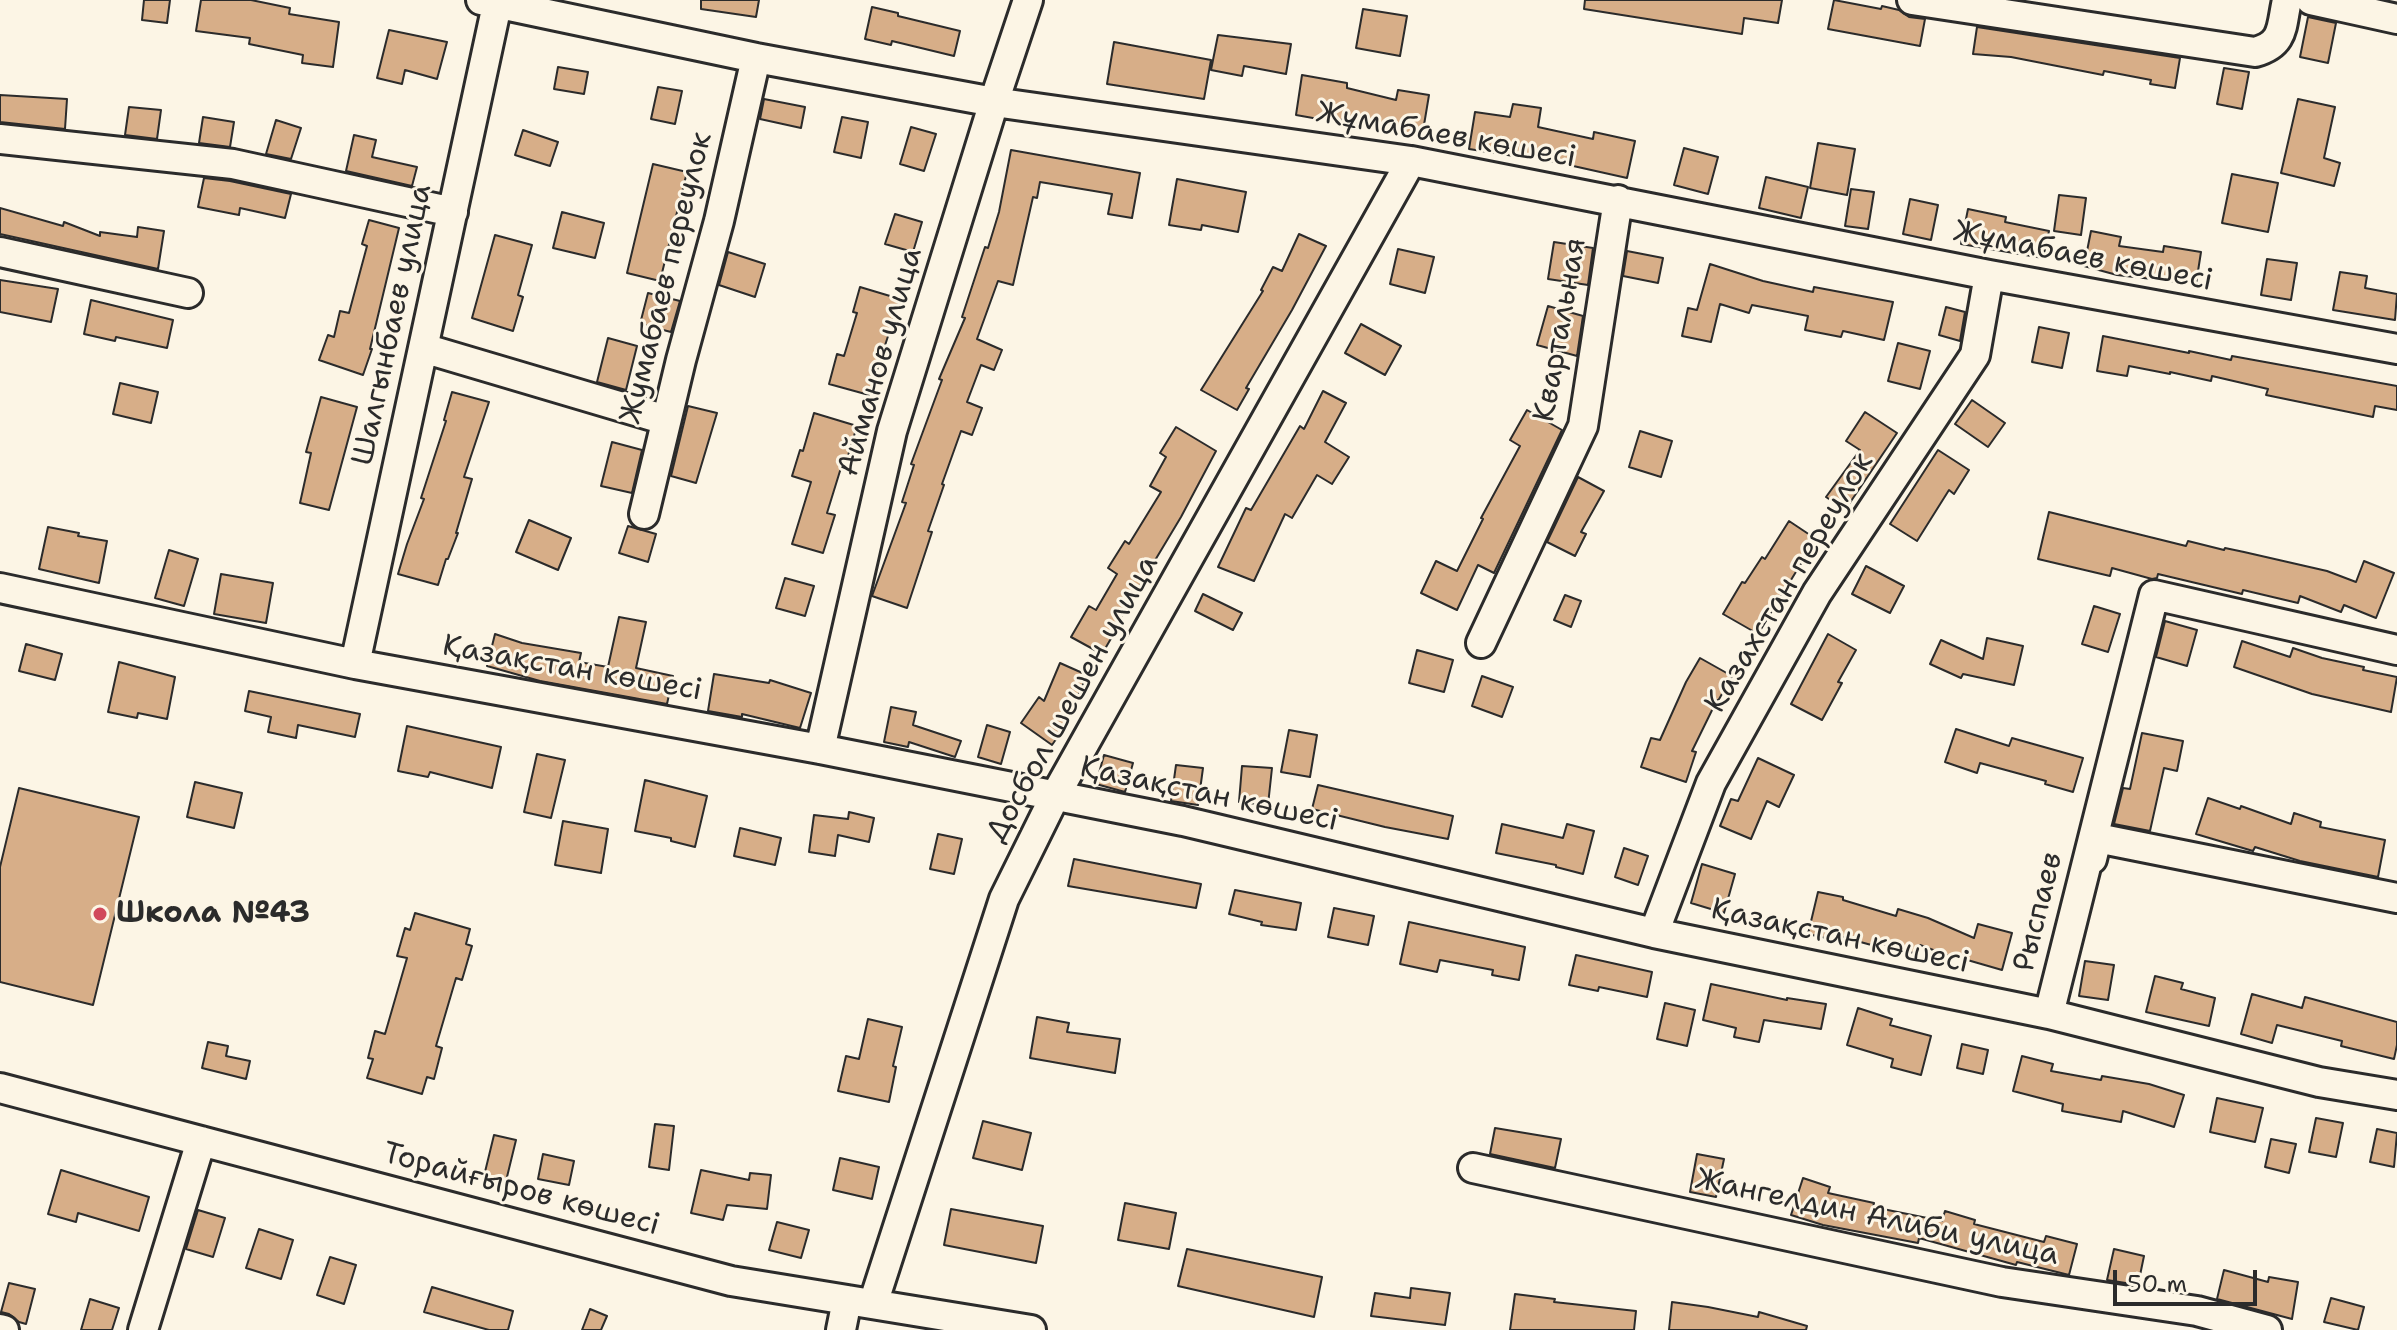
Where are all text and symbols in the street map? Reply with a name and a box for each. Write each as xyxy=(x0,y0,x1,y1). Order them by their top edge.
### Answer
street label: Жұмабаев көшесі xyxy=(1313,95,1579,177)
street label: Жумабаев переулок xyxy=(613,129,721,427)
street label: Шалгынбаев улица xyxy=(346,181,440,469)
street label: Жұмабаев көшесі xyxy=(1950,214,2216,300)
street label: Квартальная xyxy=(1527,235,1595,425)
street label: Айманов улица xyxy=(831,244,931,480)
street label: Казахстан переулок xyxy=(1698,447,1882,719)
street label: Досбол шешен улица xyxy=(979,549,1167,849)
street label: Қазақстан көшесі xyxy=(439,628,705,710)
street label: Қазақстан көшесі xyxy=(1077,750,1341,840)
street label: Рыспаев xyxy=(2007,849,2071,975)
street label: Қазақстан көшесі xyxy=(1708,892,1972,982)
place label: Школа №43 xyxy=(116,896,310,932)
marker: Школа №43 xyxy=(91,905,109,923)
street label: Торайғыров көшесі xyxy=(379,1136,663,1244)
street label: Жангелдин Алиби улица xyxy=(1692,1162,2062,1274)
scale bar xyxy=(2117,1254,2261,1304)
text: 50 m xyxy=(2127,1268,2187,1300)

